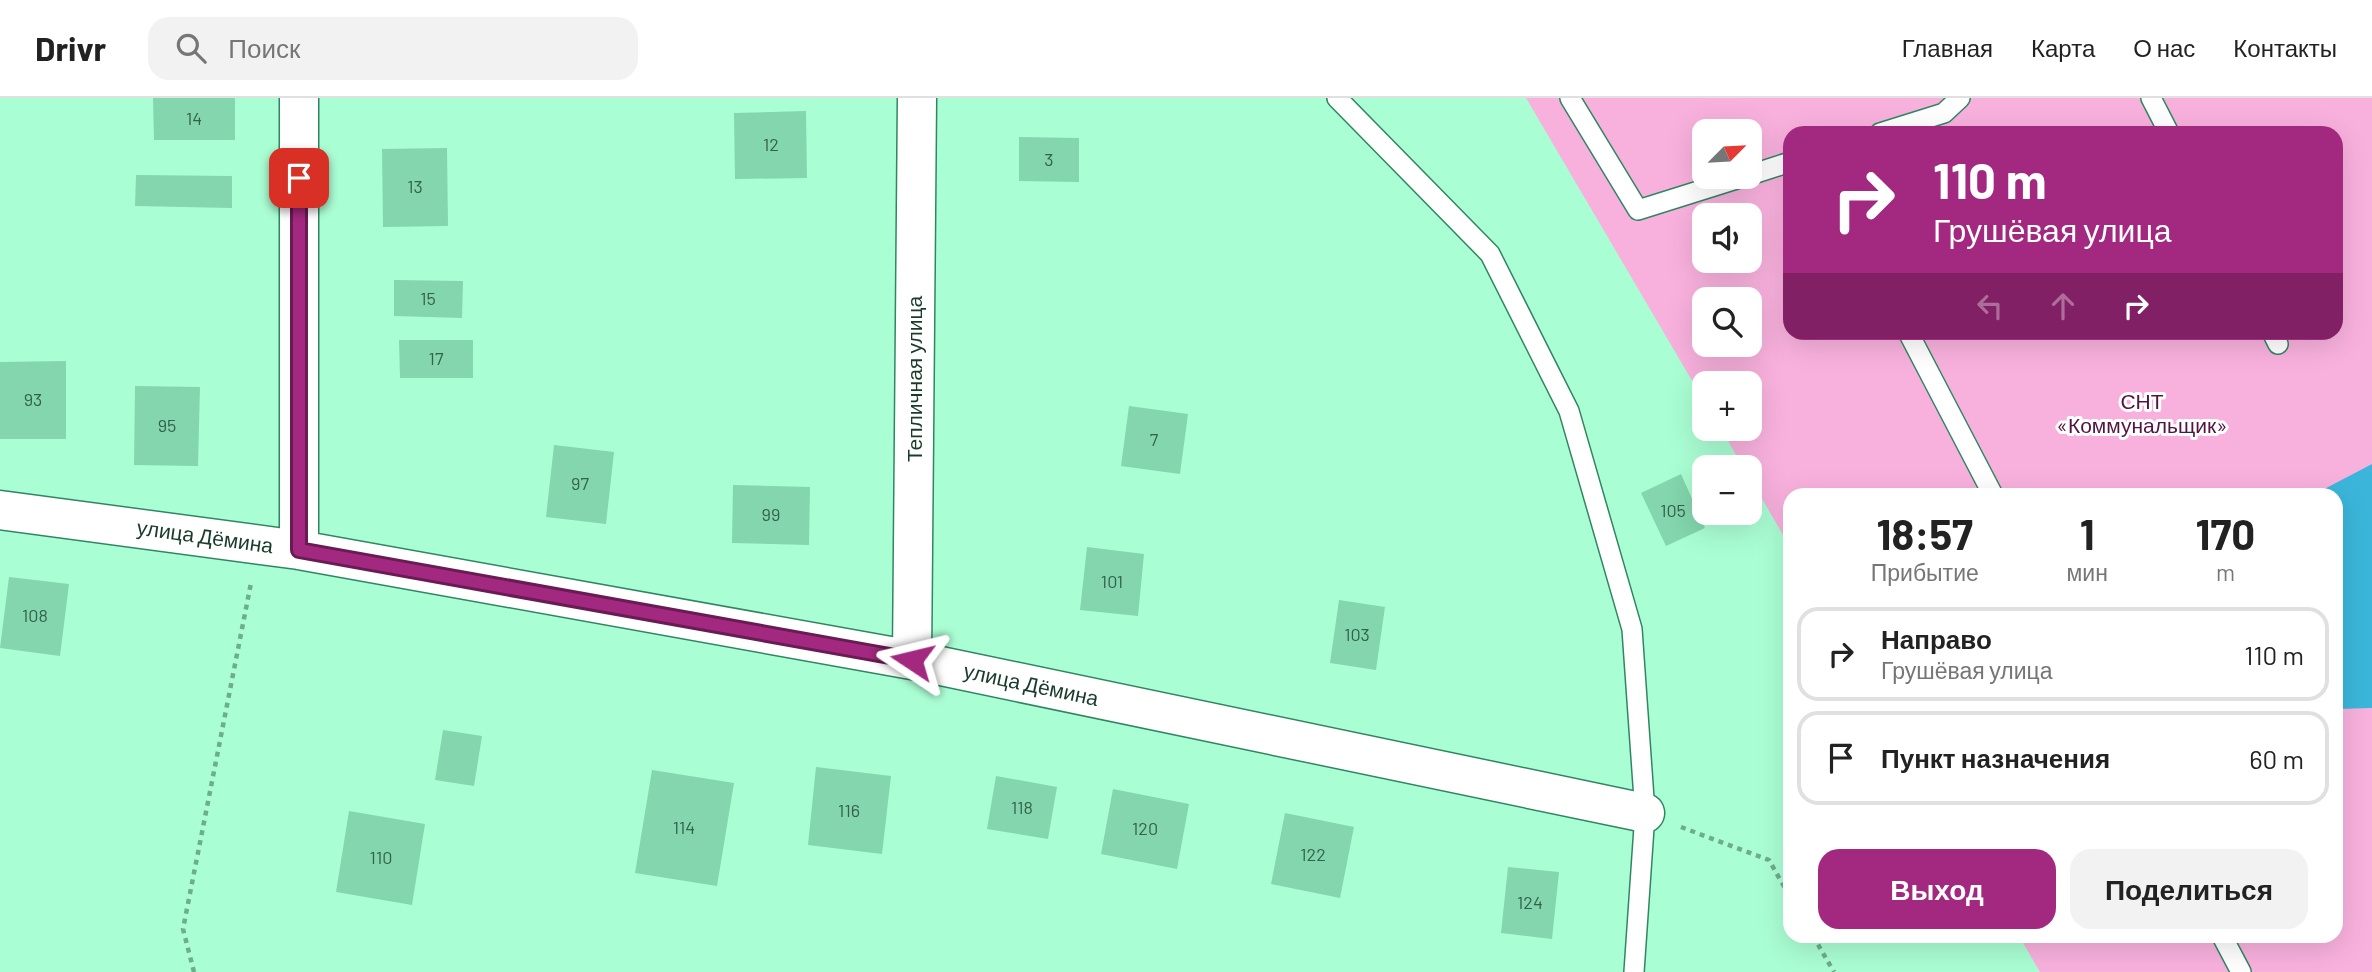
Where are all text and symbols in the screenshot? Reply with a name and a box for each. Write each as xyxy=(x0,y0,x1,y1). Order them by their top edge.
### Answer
search box xyxy=(148,17,638,80)
text: Drivr xyxy=(35,28,106,68)
icon: search xyxy=(172,29,210,67)
text: Поиск xyxy=(228,32,300,63)
text: Главная xyxy=(1902,33,1993,62)
text: Карта xyxy=(2031,33,2095,62)
text: О нас xyxy=(2133,33,2195,62)
text: Контакты xyxy=(2233,33,2337,62)
house number: 14 xyxy=(186,107,202,129)
north arrow xyxy=(1692,119,1762,189)
map controls xyxy=(1692,119,1762,525)
house number: 12 xyxy=(763,133,779,155)
pin xyxy=(269,148,329,208)
house number: 3 xyxy=(1044,148,1054,170)
text: 110 m xyxy=(1933,150,2047,209)
icon: right xyxy=(1818,154,1909,245)
icon: arrive xyxy=(280,159,318,197)
house number: 13 xyxy=(407,175,423,197)
button: sound xyxy=(1692,203,1762,273)
text: Грушёвая улица xyxy=(1933,210,2172,248)
house number: 15 xyxy=(420,287,436,309)
button: search xyxy=(1692,287,1762,357)
icon: left xyxy=(1971,287,2009,325)
icon: ahead xyxy=(2044,287,2082,325)
icon: right xyxy=(2117,287,2155,325)
street label: Тепличная улица xyxy=(901,296,926,462)
house number: 17 xyxy=(429,347,444,369)
button: + xyxy=(1692,371,1762,441)
house number: 93 xyxy=(24,388,42,410)
park label: СНТ «Коммунальщик» xyxy=(2057,388,2227,437)
house number: 95 xyxy=(158,414,176,436)
house number: 7 xyxy=(1150,428,1159,450)
button: − xyxy=(1692,455,1762,525)
house number: 97 xyxy=(571,472,589,494)
house number: 105 xyxy=(1660,499,1686,521)
house number: 99 xyxy=(762,503,780,525)
text: 18:57 xyxy=(1877,508,1973,558)
text: 1 xyxy=(2080,508,2095,558)
text: 170 xyxy=(2196,508,2255,558)
street label: улица Дёмина xyxy=(135,514,275,557)
text: Прибытие xyxy=(1871,558,1979,586)
text: мин xyxy=(2067,558,2108,586)
text: m xyxy=(2216,558,2235,586)
house number: 101 xyxy=(1101,570,1123,592)
house number: 108 xyxy=(22,604,48,626)
position arrow xyxy=(875,623,949,697)
house number: 103 xyxy=(1344,623,1370,645)
text: Направо xyxy=(1881,623,1992,654)
icon: right xyxy=(1822,635,1860,673)
text: 110 m xyxy=(2244,639,2304,670)
text: Грушёвая улица xyxy=(1881,656,2052,684)
street label: улица Дёмина xyxy=(962,657,1101,710)
icon: arrive xyxy=(1822,739,1860,777)
text: Пункт назначения xyxy=(1881,742,2110,773)
text: 60 m xyxy=(2249,743,2304,774)
house number: 118 xyxy=(1011,796,1033,818)
house number: 116 xyxy=(838,799,860,821)
house number: 114 xyxy=(673,816,695,838)
house number: 120 xyxy=(1132,817,1158,839)
house number: 122 xyxy=(1300,843,1326,865)
house number: 110 xyxy=(370,846,392,868)
button: Выход xyxy=(1818,849,2056,929)
button: Поделиться xyxy=(2070,849,2308,929)
house number: 124 xyxy=(1517,891,1543,913)

